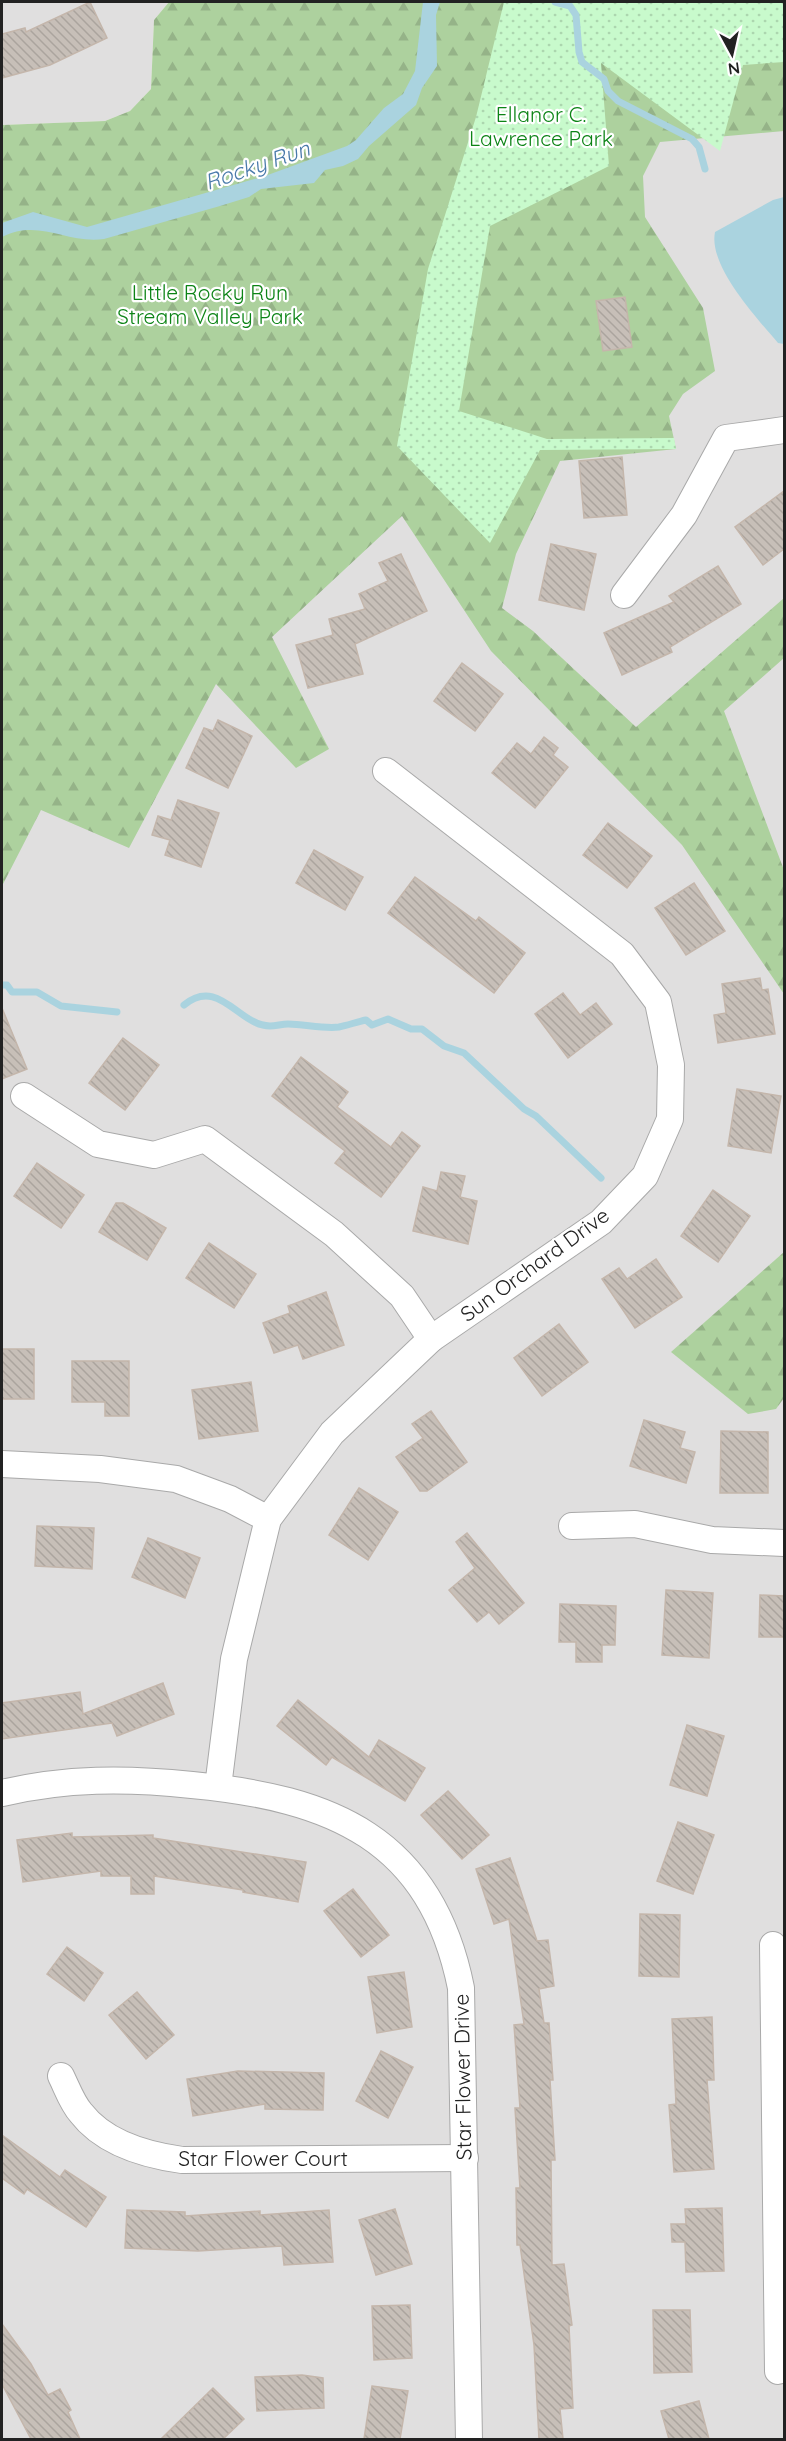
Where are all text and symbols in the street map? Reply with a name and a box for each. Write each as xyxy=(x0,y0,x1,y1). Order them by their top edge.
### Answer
north arrow xyxy=(702,24,762,84)
text: N xyxy=(727,58,741,80)
park label: Ellanor C. Lawrence Park xyxy=(469,101,613,151)
water label: Rocky Run xyxy=(201,134,314,196)
park label: Little Rocky Run Stream Valley Park xyxy=(117,279,303,329)
street label: Sun Orchard Drive xyxy=(455,1202,614,1327)
street label: Star Flower Drive xyxy=(448,1993,476,2161)
street label: Star Flower Court xyxy=(178,2145,348,2171)

